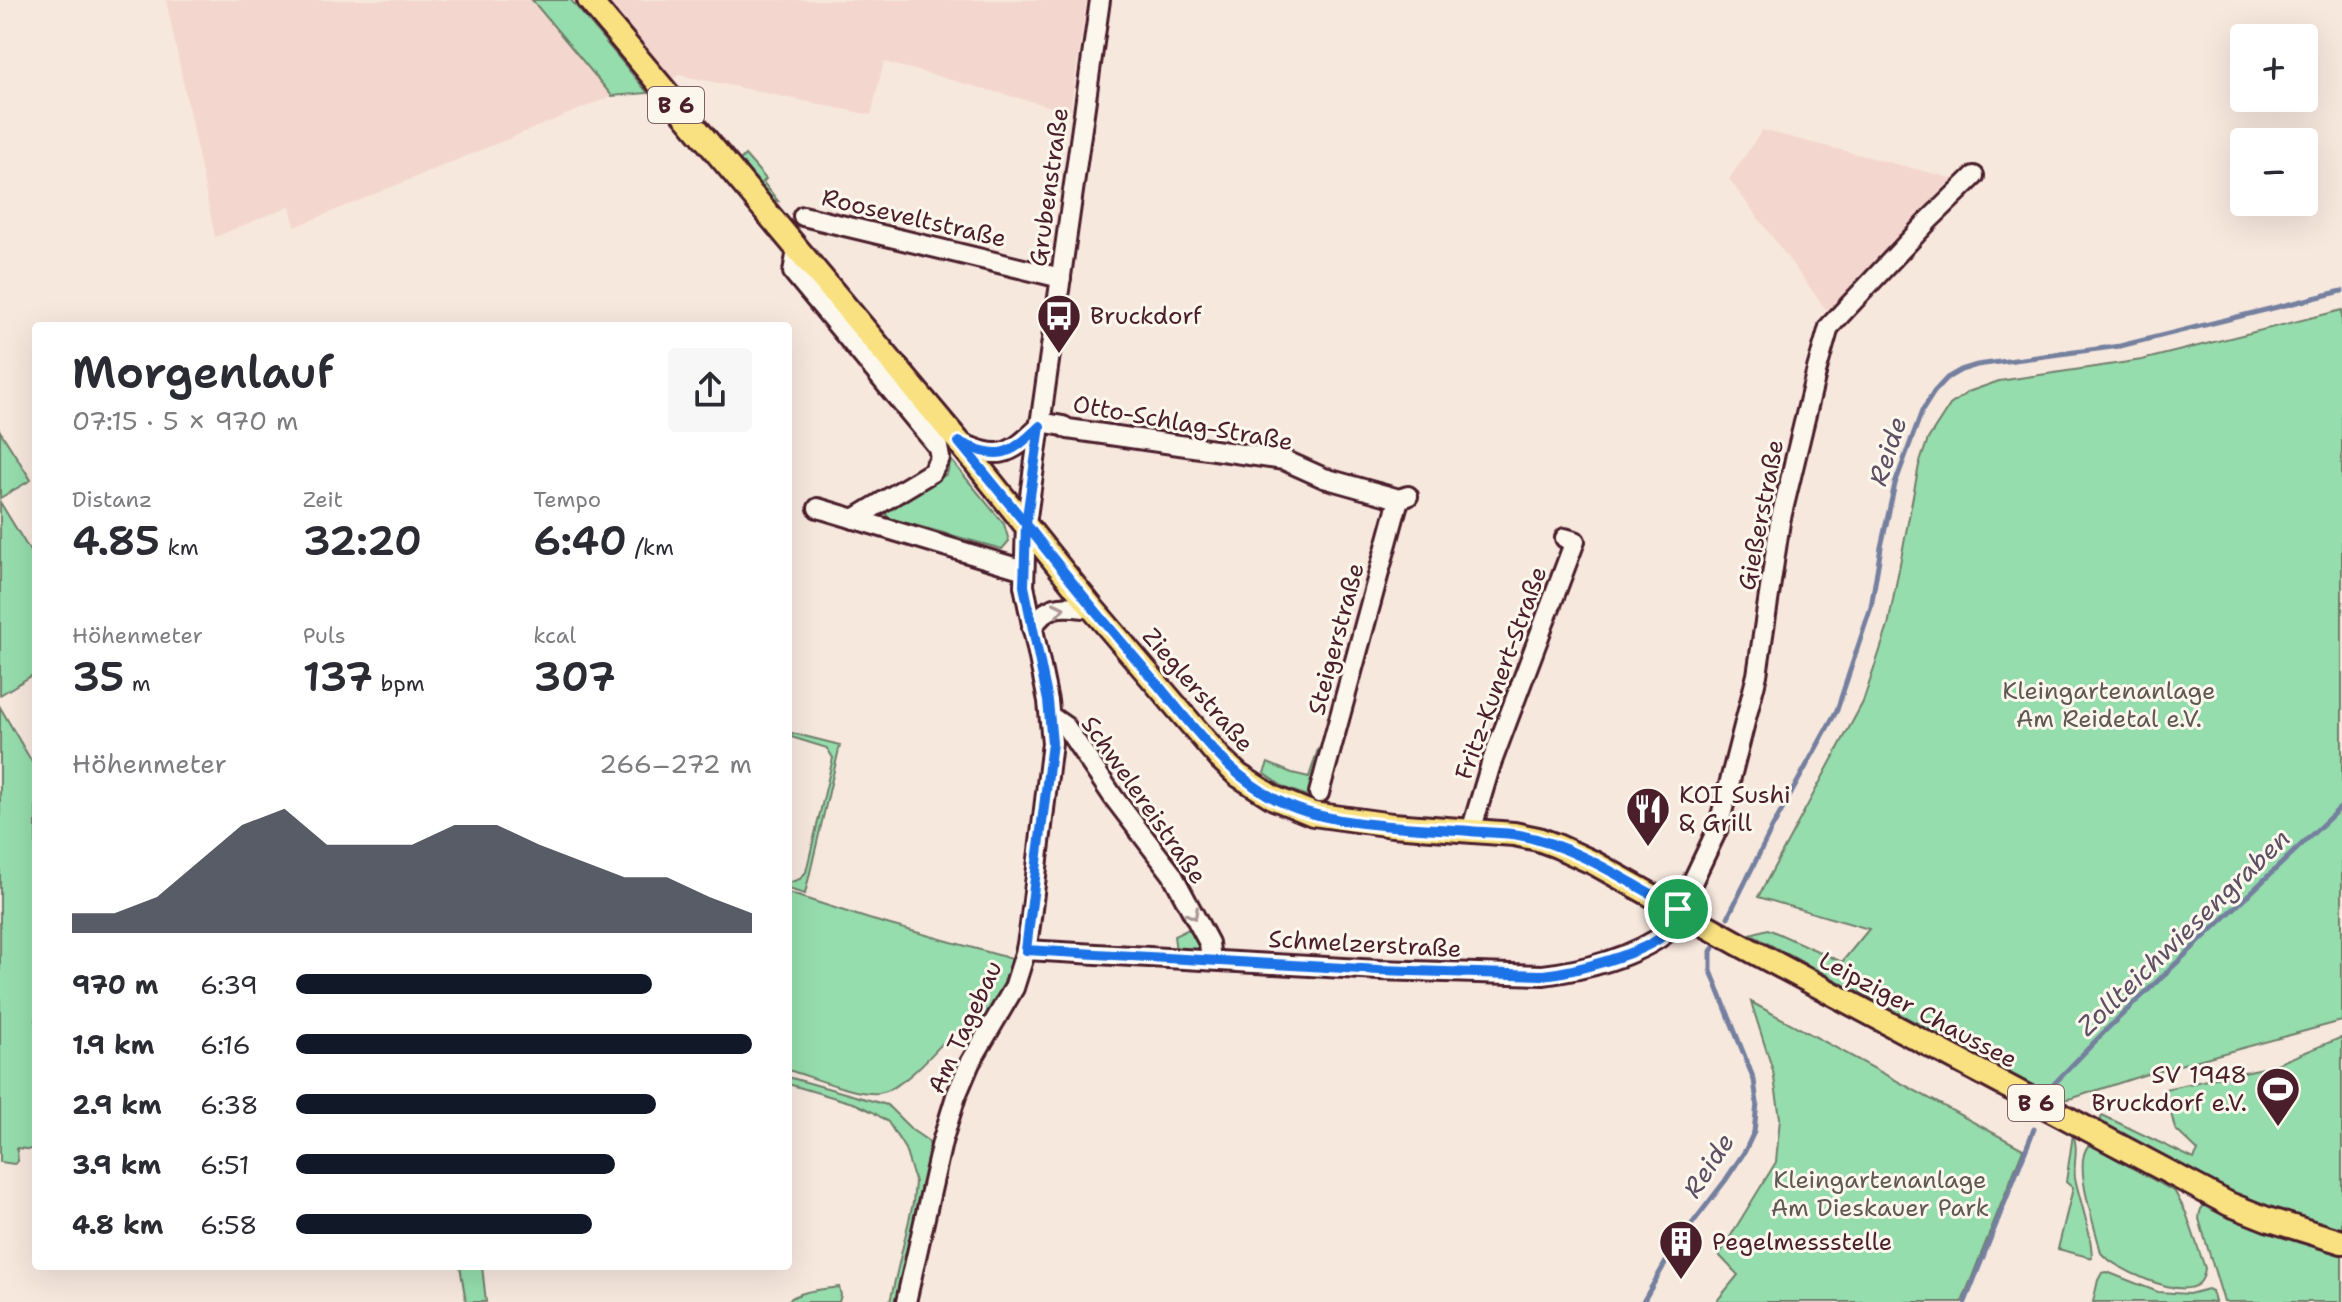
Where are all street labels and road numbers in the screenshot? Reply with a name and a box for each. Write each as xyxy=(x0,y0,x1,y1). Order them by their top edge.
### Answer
road number: B 6 xyxy=(648,87,704,123)
street label: Grubenstraße xyxy=(1022,105,1076,269)
street label: Rooseveltstraße xyxy=(819,181,1009,255)
street label: Otto-Schlag-Straße xyxy=(1070,388,1296,458)
street label: Gießerstraße xyxy=(1731,437,1791,593)
street label: Steigerstraße xyxy=(1300,559,1372,719)
street label: Fritz-Kunert-Straße xyxy=(1448,562,1554,784)
street label: Zieglerstraße xyxy=(1135,621,1261,759)
street label: Schwelereistraße xyxy=(1074,710,1214,890)
street label: Schmelzerstraße xyxy=(1268,923,1462,965)
street label: Leipziger Chaussee xyxy=(1813,944,2023,1076)
street label: Am Tagebau xyxy=(920,955,1010,1099)
road number: B 6 xyxy=(2008,1085,2064,1121)

